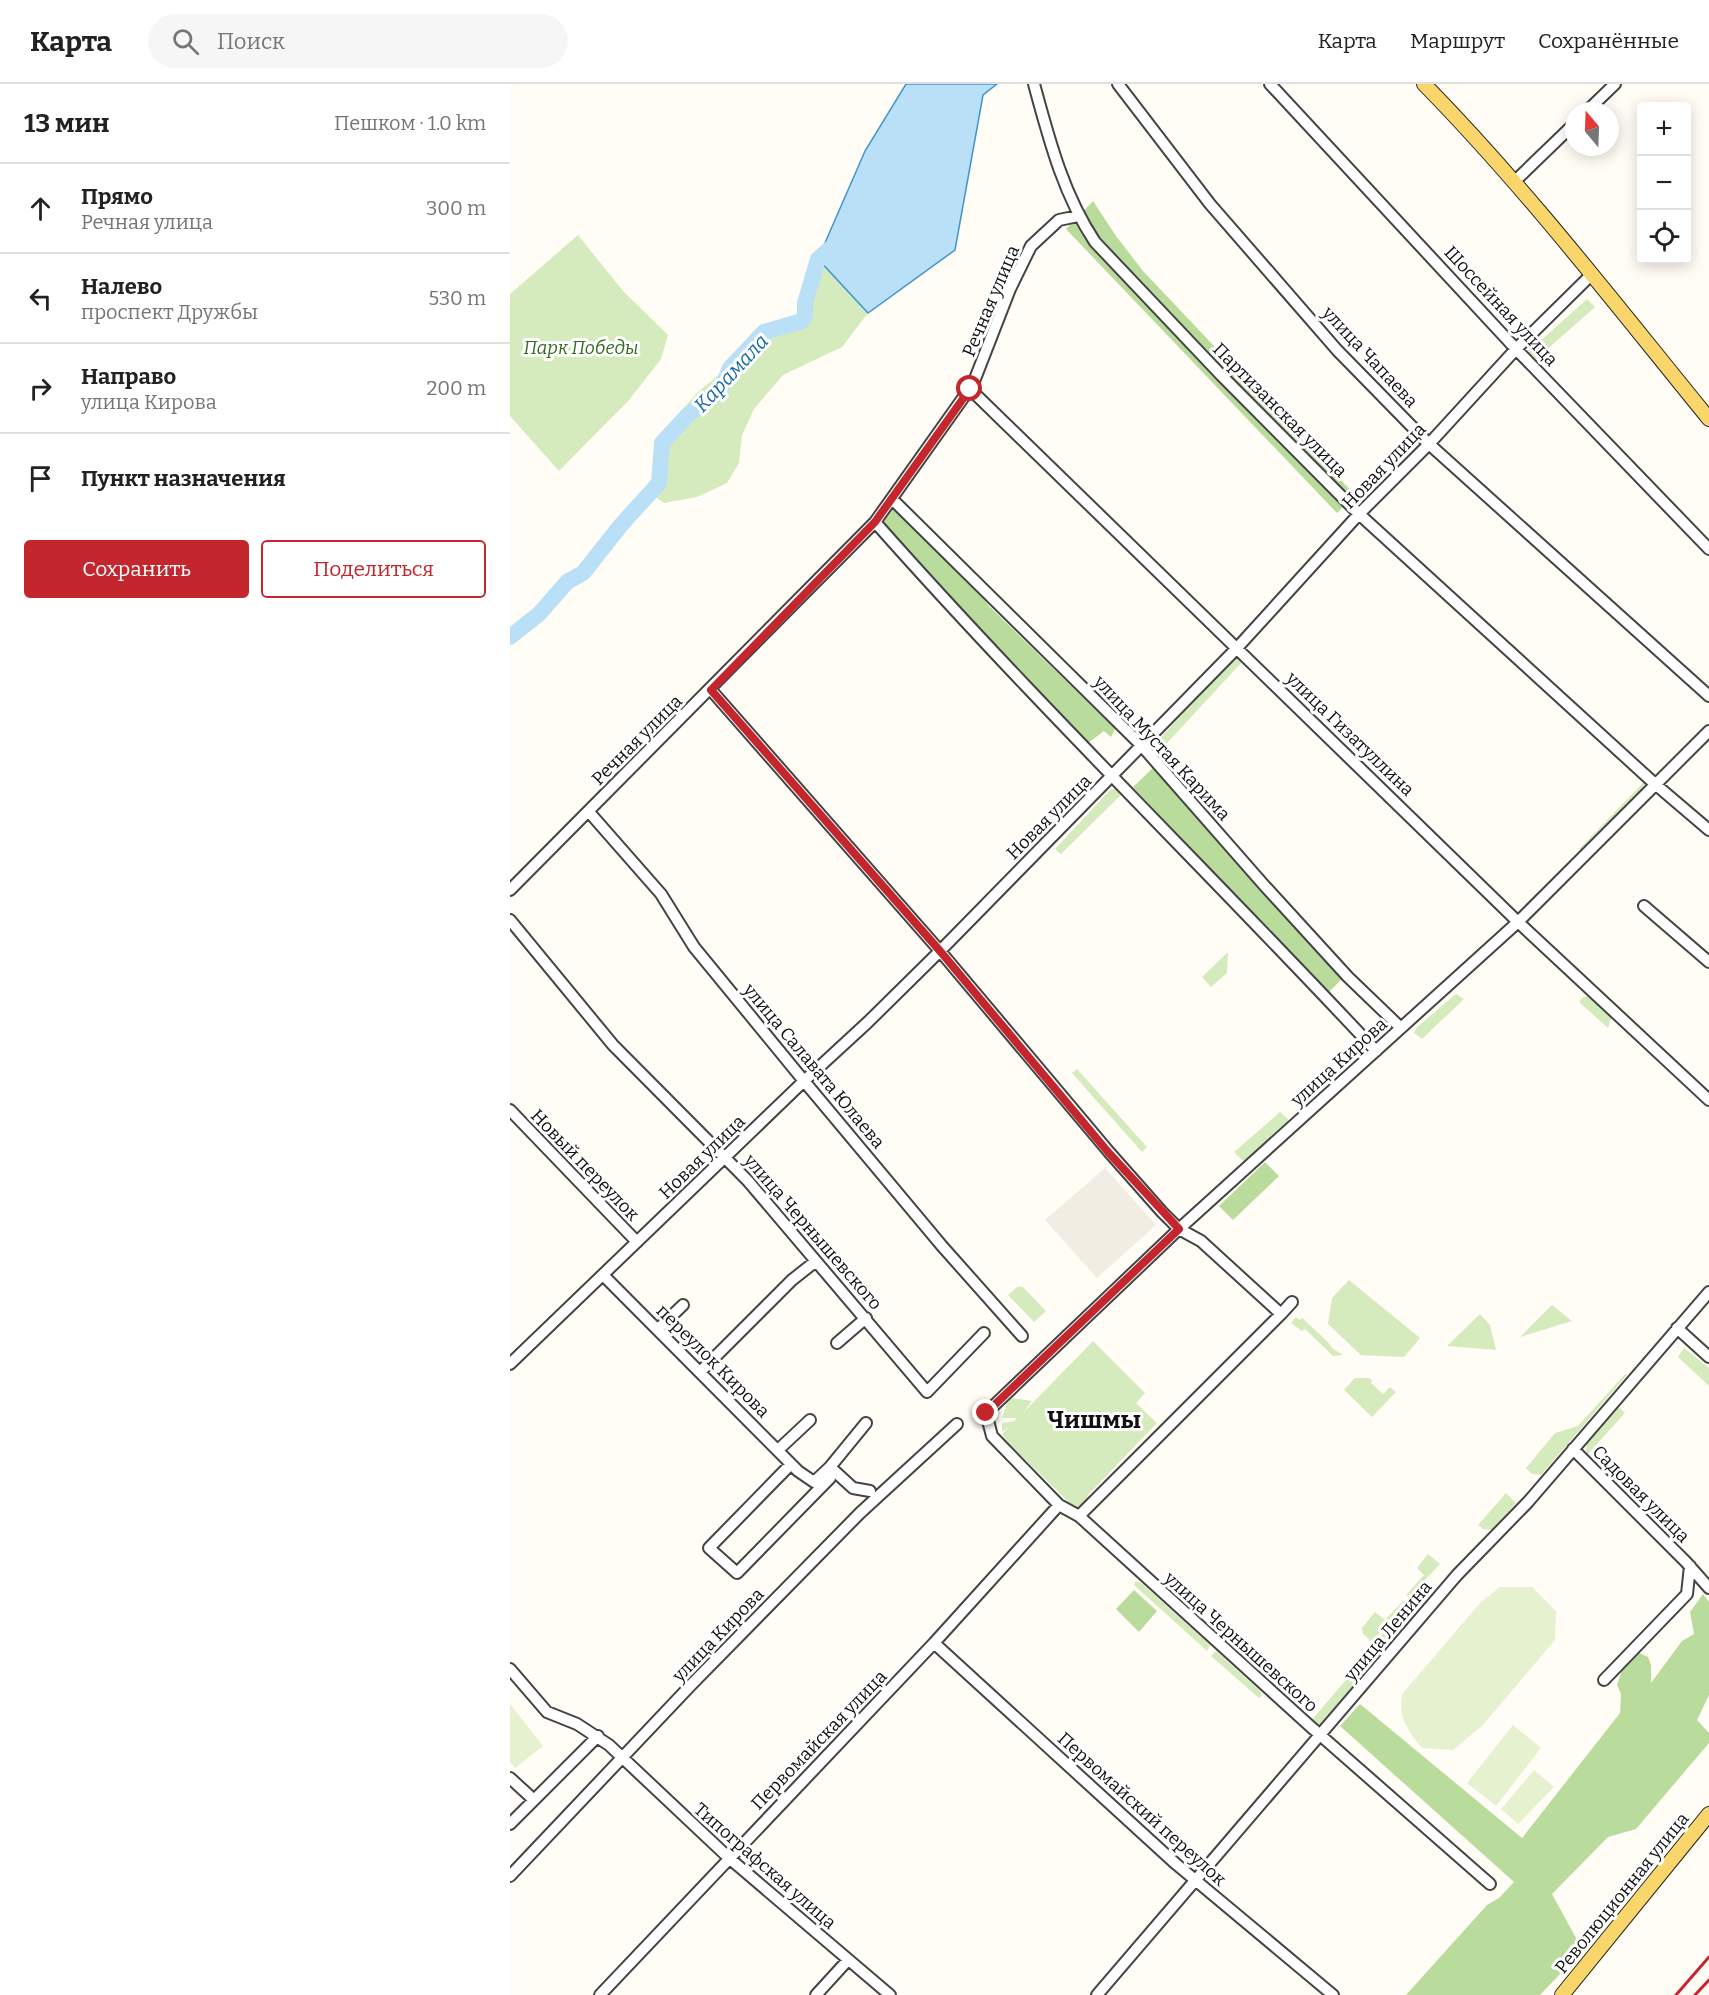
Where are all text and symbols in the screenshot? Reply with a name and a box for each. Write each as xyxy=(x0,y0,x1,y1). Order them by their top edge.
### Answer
search box xyxy=(148,14,568,68)
text: Карта xyxy=(30,25,112,58)
icon: search xyxy=(169,25,202,58)
text: Поиск xyxy=(217,28,285,55)
text: Карта xyxy=(1318,28,1377,54)
text: Маршрут xyxy=(1410,28,1505,54)
text: Сохранённые xyxy=(1538,28,1679,54)
north arrow xyxy=(1565,102,1619,156)
map controls xyxy=(1637,102,1691,264)
button: + xyxy=(1637,102,1691,156)
text: 13 мин xyxy=(24,108,109,139)
text: Пешком · 1.0 km xyxy=(334,111,486,135)
button: − xyxy=(1637,156,1691,210)
text: Прямо xyxy=(81,183,153,210)
icon: ahead xyxy=(24,192,57,225)
text: 300 m xyxy=(426,196,486,220)
text: Речная улица xyxy=(81,210,213,234)
button: locate xyxy=(1637,210,1691,264)
street label: Шоссейная улица xyxy=(1440,241,1562,371)
street label: Речная улица xyxy=(958,242,1024,360)
text: Налево xyxy=(81,273,162,300)
icon: left xyxy=(24,282,57,315)
text: 530 m xyxy=(428,286,486,310)
text: проспект Дружбы xyxy=(81,300,258,324)
street label: улица Чапаева xyxy=(1317,301,1423,412)
water label: Карамала xyxy=(689,329,773,417)
park label: Парк Победы xyxy=(523,337,639,359)
street label: Партизанская улица xyxy=(1208,338,1352,482)
text: Направо xyxy=(81,363,176,390)
icon: right xyxy=(24,372,57,405)
route start xyxy=(956,375,982,401)
text: 200 m xyxy=(426,376,486,400)
text: улица Кирова xyxy=(81,390,217,414)
street label: Новая улица xyxy=(1338,418,1431,514)
icon: arrive xyxy=(24,462,57,495)
text: Пункт назначения xyxy=(81,465,286,492)
button: Сохранить xyxy=(24,540,249,598)
button: Поделиться xyxy=(261,540,486,598)
street label: улица Гизатуллина xyxy=(1281,667,1419,801)
street label: улица Мустая Карима xyxy=(1088,670,1235,825)
street label: Речная улица xyxy=(587,690,687,790)
street label: Новая улица xyxy=(1002,770,1096,864)
street label: улица Салавата Юлаева xyxy=(738,978,890,1153)
street label: улица Кирова xyxy=(1286,1013,1392,1112)
street label: Новый переулок xyxy=(526,1105,644,1226)
street label: Новая улица xyxy=(654,1110,750,1203)
street label: улица Чернышевского xyxy=(739,1149,887,1314)
street label: переулок Кирова xyxy=(652,1300,774,1422)
route end xyxy=(972,1399,998,1425)
district label: Чишмы xyxy=(1047,1406,1141,1434)
street label: Садовая улица xyxy=(1588,1441,1694,1547)
street label: улица Чернышевского xyxy=(1159,1566,1322,1717)
street label: улица Ленина xyxy=(1339,1576,1437,1687)
street label: улица Кирова xyxy=(667,1583,768,1687)
street label: Первомайская улица xyxy=(747,1665,891,1814)
street label: Первомайский переулок xyxy=(1053,1728,1231,1891)
street label: Типографская улица xyxy=(689,1798,841,1934)
street label: Революционная улица xyxy=(1550,1808,1694,1978)

